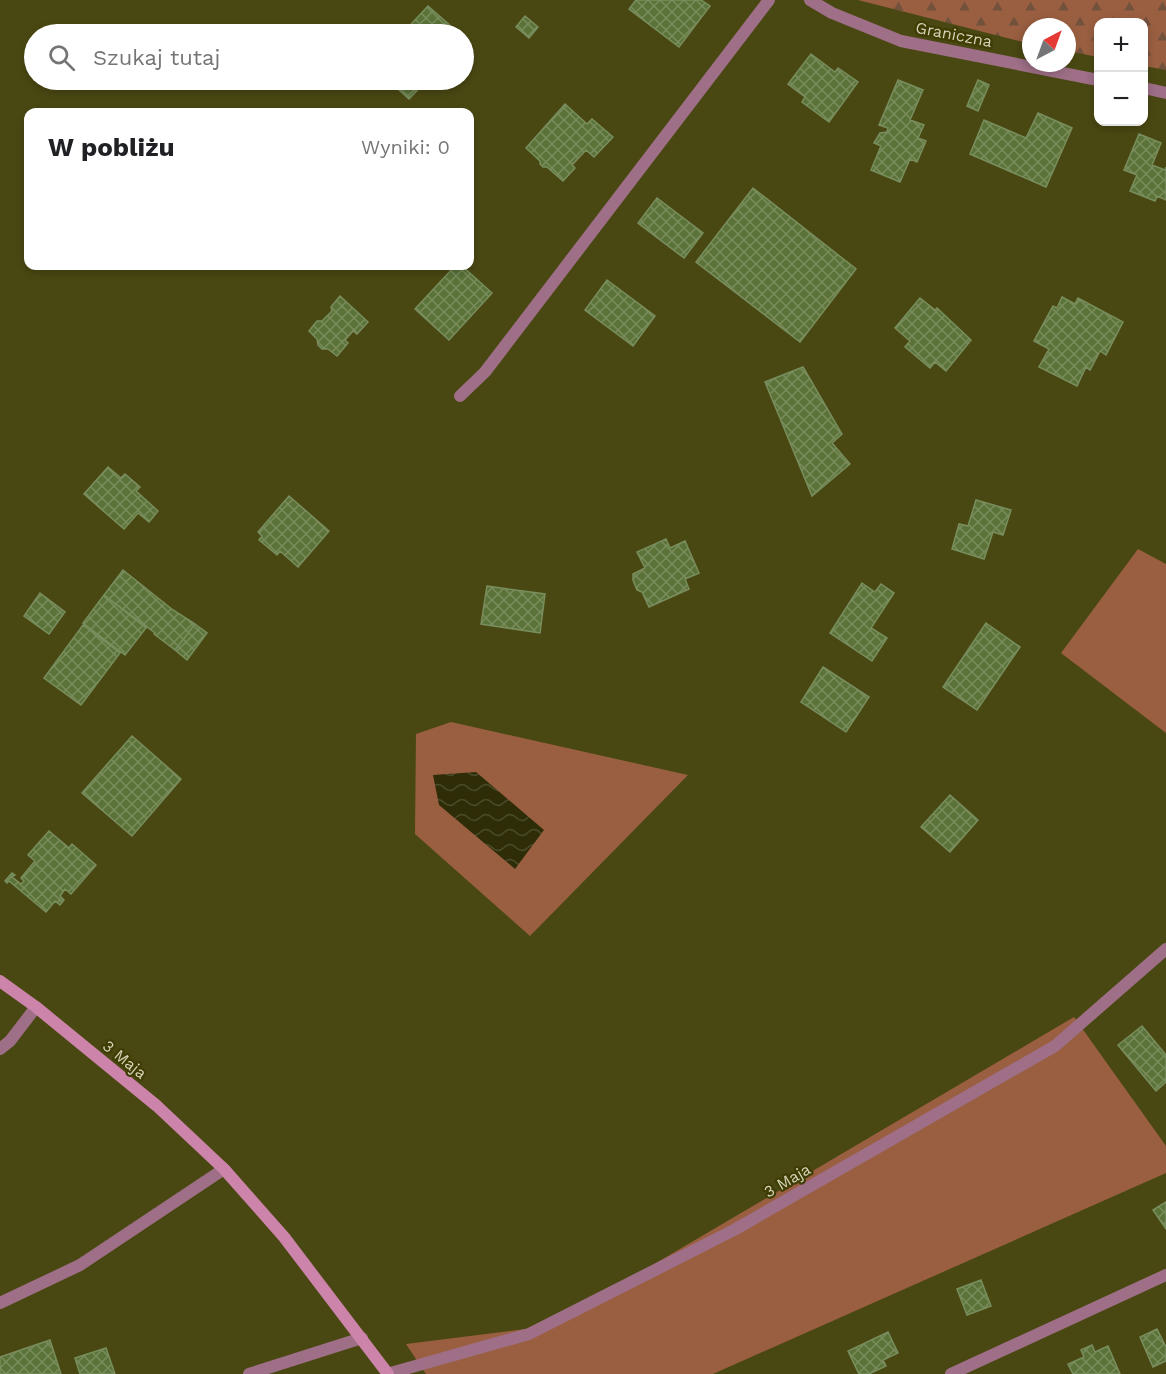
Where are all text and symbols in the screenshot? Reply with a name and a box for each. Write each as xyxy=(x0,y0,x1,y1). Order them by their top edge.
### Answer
street label: Graniczna xyxy=(914,18,994,51)
north arrow xyxy=(1022,18,1076,72)
map controls xyxy=(1094,18,1148,126)
button: + xyxy=(1094,18,1148,72)
search box xyxy=(24,24,474,90)
icon: search xyxy=(45,41,78,74)
text: Szukaj tutaj xyxy=(93,45,220,70)
button: − xyxy=(1094,72,1148,126)
text: W pobliżu xyxy=(48,132,175,162)
text: Wyniki: 0 xyxy=(361,135,450,159)
street label: 3 Maja xyxy=(99,1036,150,1083)
street label: 3 Maja xyxy=(761,1160,814,1201)

